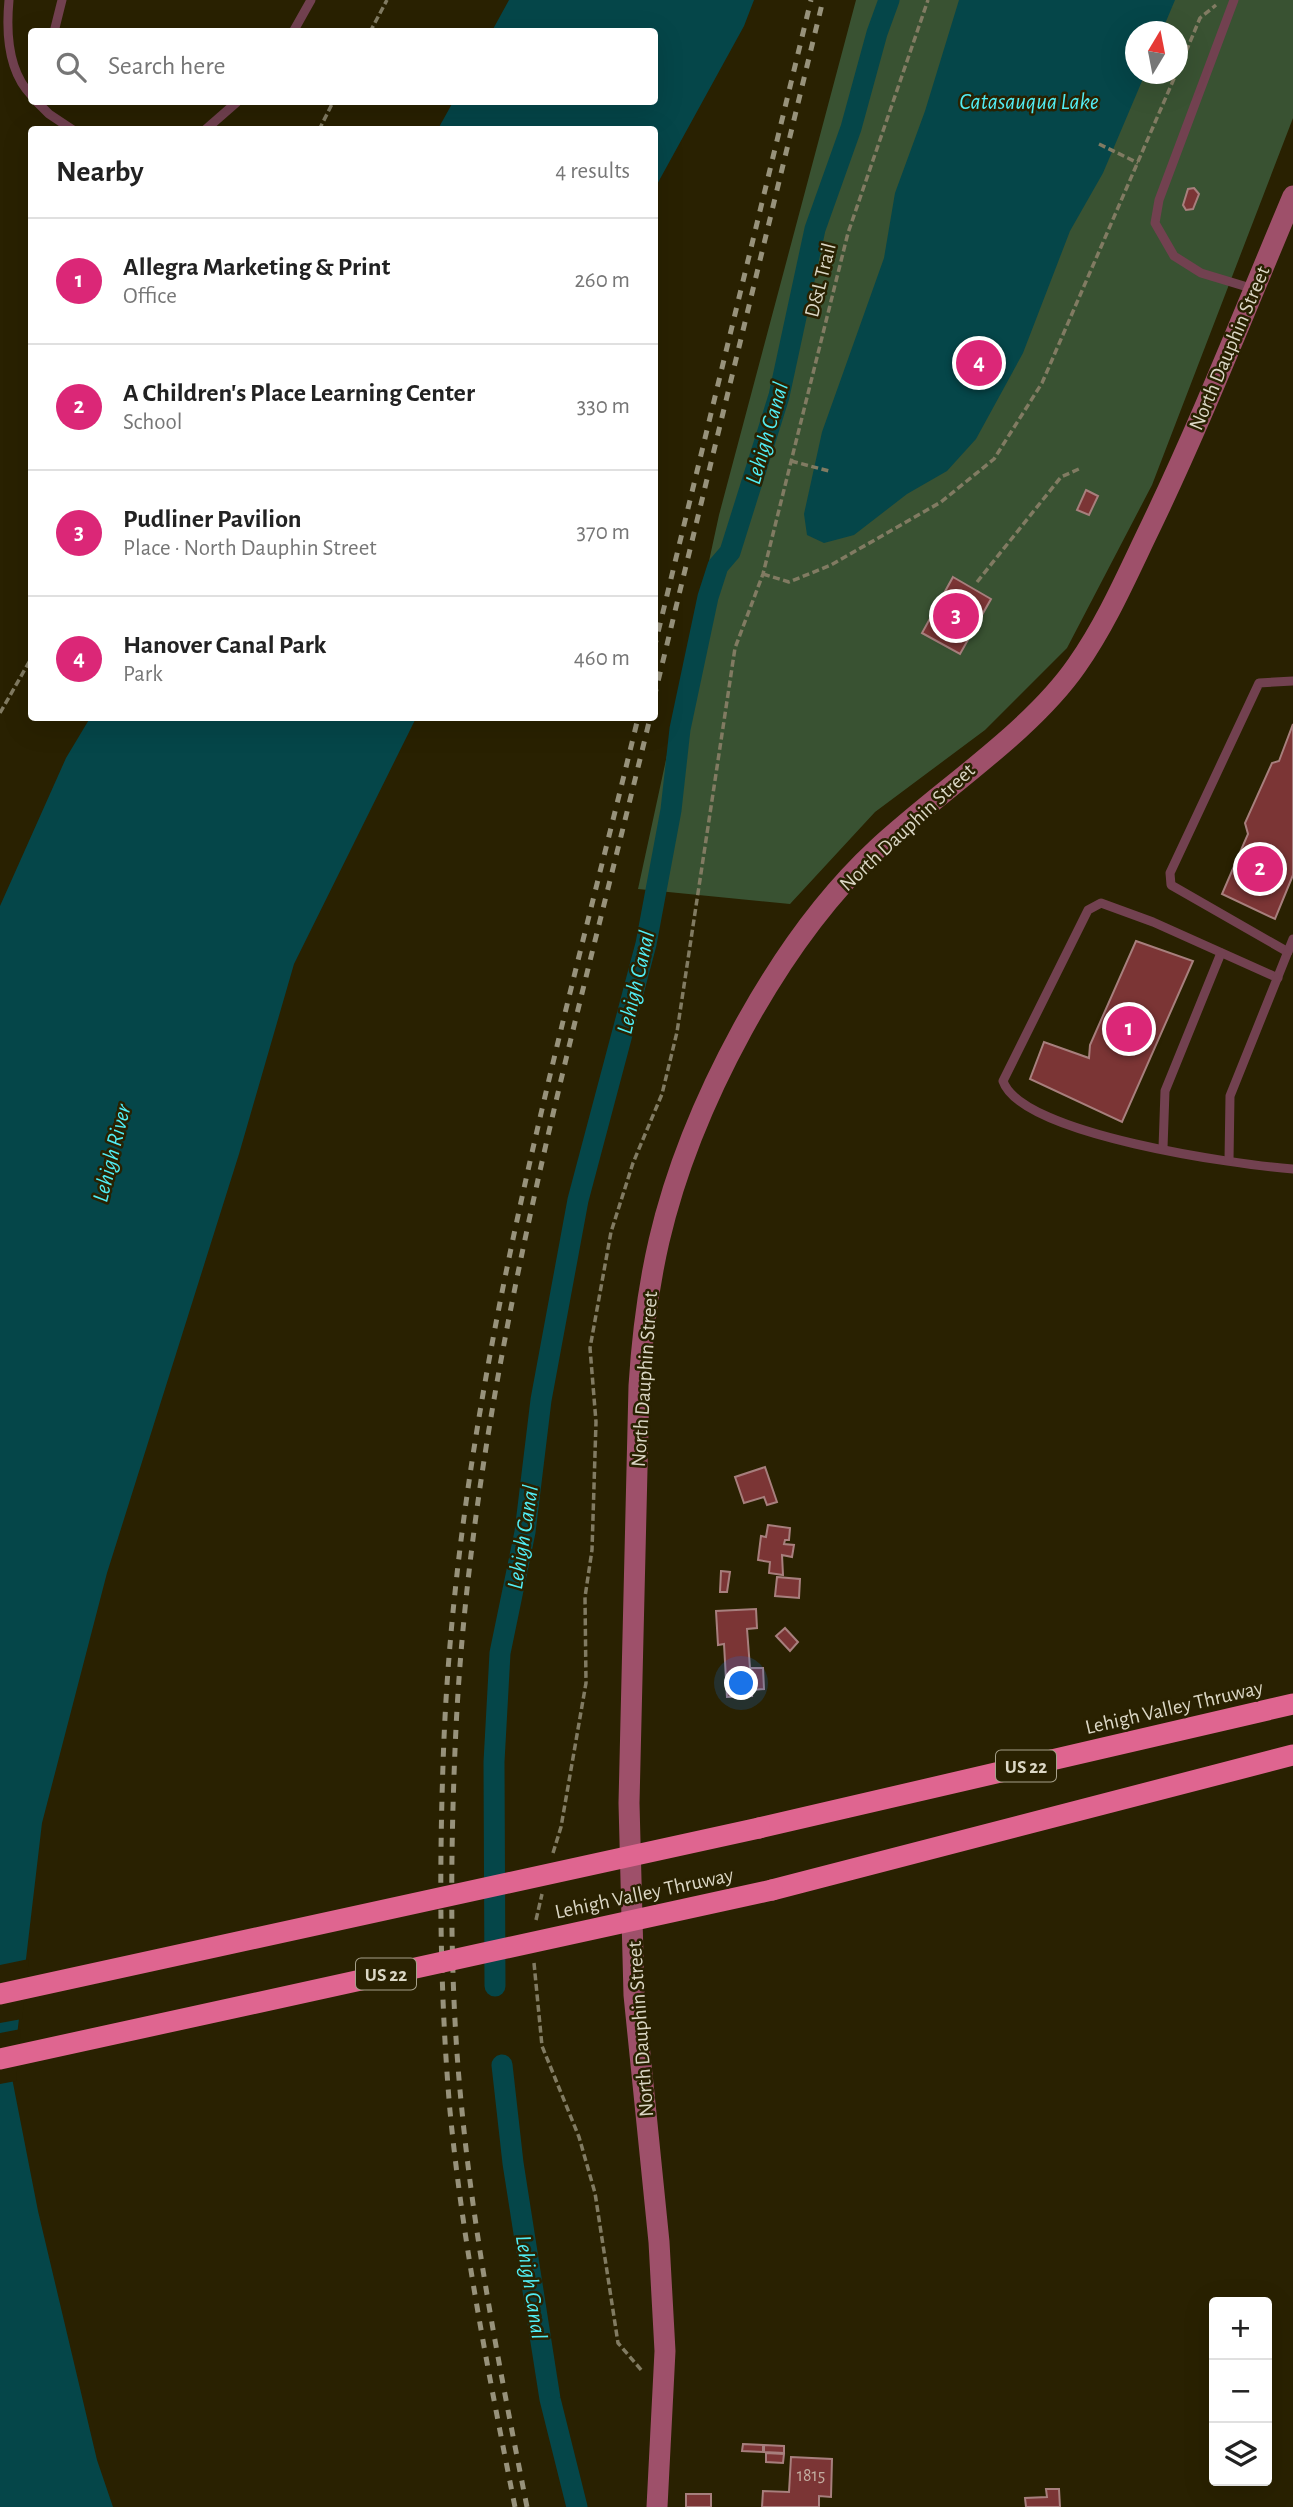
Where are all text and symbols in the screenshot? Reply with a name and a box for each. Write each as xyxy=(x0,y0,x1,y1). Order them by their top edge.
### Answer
north arrow xyxy=(1125,21,1188,84)
search box xyxy=(28,28,658,105)
icon: search xyxy=(52,48,90,86)
text: Search here xyxy=(108,53,226,79)
water label: Catasauqua Lake xyxy=(959,91,1099,114)
text: Nearby xyxy=(56,157,144,187)
text: 4 results xyxy=(555,160,630,183)
street label: D&L Trail xyxy=(801,241,840,319)
text: Allegra Marketing & Print xyxy=(123,254,390,280)
street label: North Dauphin Street xyxy=(1185,263,1274,433)
text: 1 xyxy=(75,269,83,292)
text: 260 m xyxy=(574,269,630,292)
text: Office xyxy=(123,285,177,308)
pin: 4 xyxy=(956,337,1002,389)
water label: Lehigh Canal xyxy=(742,379,793,487)
text: A Children's Place Learning Center xyxy=(123,380,475,406)
text: 2 xyxy=(74,395,84,418)
text: 330 m xyxy=(577,395,630,418)
text: School xyxy=(123,411,182,434)
text: Pudliner Pavilion xyxy=(123,506,302,532)
text: 3 xyxy=(74,521,84,544)
text: 370 m xyxy=(577,521,630,544)
text: Place · North Dauphin Street xyxy=(123,537,377,560)
pin: 3 xyxy=(933,590,979,642)
text: Hanover Canal Park xyxy=(123,632,326,658)
text: 4 xyxy=(73,647,85,670)
text: 460 m xyxy=(574,647,630,670)
text: Park xyxy=(123,663,163,686)
street label: North Dauphin Street xyxy=(836,759,979,895)
pin: 2 xyxy=(1237,843,1283,895)
water label: Lehigh Canal xyxy=(613,928,660,1036)
pin: 1 xyxy=(1106,1003,1152,1055)
water label: Lehigh River xyxy=(89,1102,136,1205)
street label: North Dauphin Street xyxy=(628,1290,661,1468)
water label: Lehigh Canal xyxy=(504,1483,543,1591)
your location xyxy=(724,1666,758,1700)
street label: Lehigh Valley Thruway xyxy=(1083,1677,1265,1738)
road number: US 22 xyxy=(996,1750,1056,1782)
street label: Lehigh Valley Thruway xyxy=(553,1864,735,1923)
street label: North Dauphin Street xyxy=(624,1940,657,2118)
road number: US 22 xyxy=(356,1958,416,1990)
water label: Lehigh Canal xyxy=(511,2233,550,2341)
map controls xyxy=(1209,2297,1272,2486)
button: + xyxy=(1209,2297,1272,2360)
button: − xyxy=(1209,2360,1272,2423)
button: layers xyxy=(1209,2423,1272,2486)
house number: 1815 xyxy=(797,2467,825,2485)

